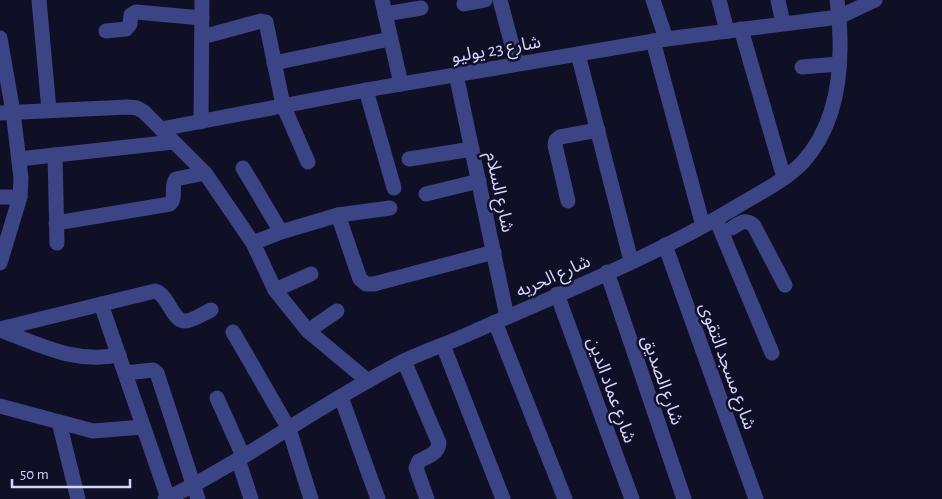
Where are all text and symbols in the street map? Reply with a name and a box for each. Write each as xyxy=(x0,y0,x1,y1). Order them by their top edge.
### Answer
street label: شارع 23 يوليو xyxy=(450,33,543,71)
street label: شارع السلام xyxy=(478,150,516,235)
street label: شارع الحريه xyxy=(514,253,595,305)
street label: شارع مسجد التقوى xyxy=(692,301,758,434)
street label: شارع الصديق xyxy=(635,333,686,429)
street label: شارع عماد الدين xyxy=(580,335,639,447)
scale bar xyxy=(12,456,130,488)
text: 50 m xyxy=(20,467,49,482)

